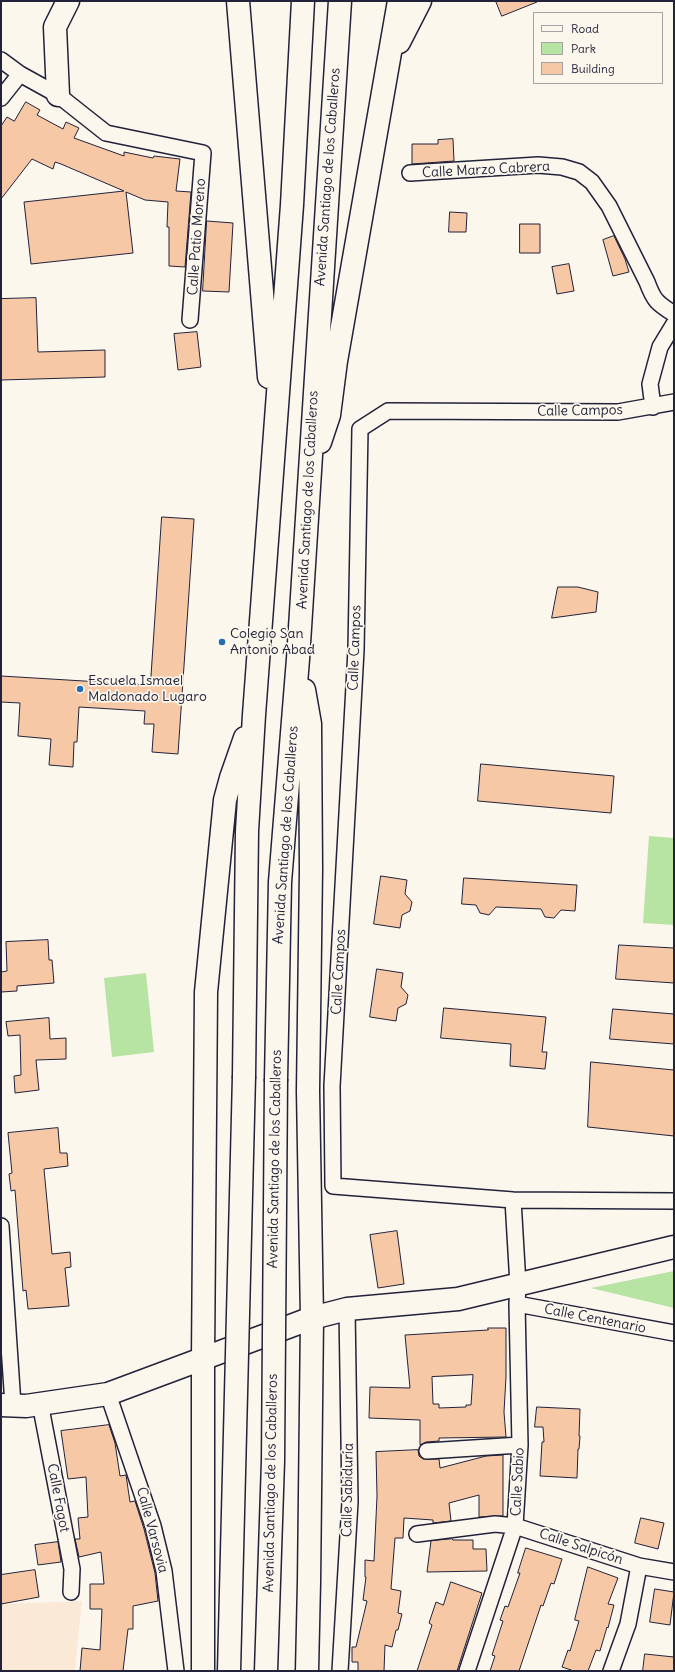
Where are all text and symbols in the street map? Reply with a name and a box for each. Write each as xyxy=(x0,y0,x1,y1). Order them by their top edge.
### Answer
legend xyxy=(533,12,663,84)
text: Road xyxy=(571,21,599,36)
text: Park xyxy=(571,41,596,56)
text: Building xyxy=(571,61,615,76)
street label: Avenida Santiago de los Caballeros xyxy=(312,67,344,287)
street label: Calle Marzo Cabrera xyxy=(422,158,550,182)
street label: Calle Patio Moreno xyxy=(185,178,209,296)
street label: Avenida Santiago de los Caballeros xyxy=(294,390,322,610)
street label: Calle Campos xyxy=(537,402,623,420)
street label: Calle Campos xyxy=(345,605,365,691)
place label: Colegio San Antonio Abad xyxy=(230,626,315,658)
marker: Colegio San Antonio Abad xyxy=(217,637,227,647)
place label: Escuela Ismael Maldonado Lugaro xyxy=(88,673,207,706)
marker: Escuela Ismael Maldonado Lugaro xyxy=(75,684,85,694)
street label: Avenida Santiago de los Caballeros xyxy=(270,725,302,945)
street label: Calle Campos xyxy=(328,929,350,1015)
street label: Avenida Santiago de los Caballeros xyxy=(265,1049,285,1269)
street label: Calle Centenario xyxy=(543,1301,647,1337)
street label: Avenida Santiago de los Caballeros xyxy=(261,1373,281,1593)
street label: Calle Sabiduría xyxy=(339,1443,357,1537)
street label: Calle Sabio xyxy=(508,1447,528,1517)
street label: Calle Fagot xyxy=(43,1462,73,1534)
street label: Calle Varsovia xyxy=(132,1485,172,1575)
street label: Calle Salpicón xyxy=(537,1526,625,1568)

